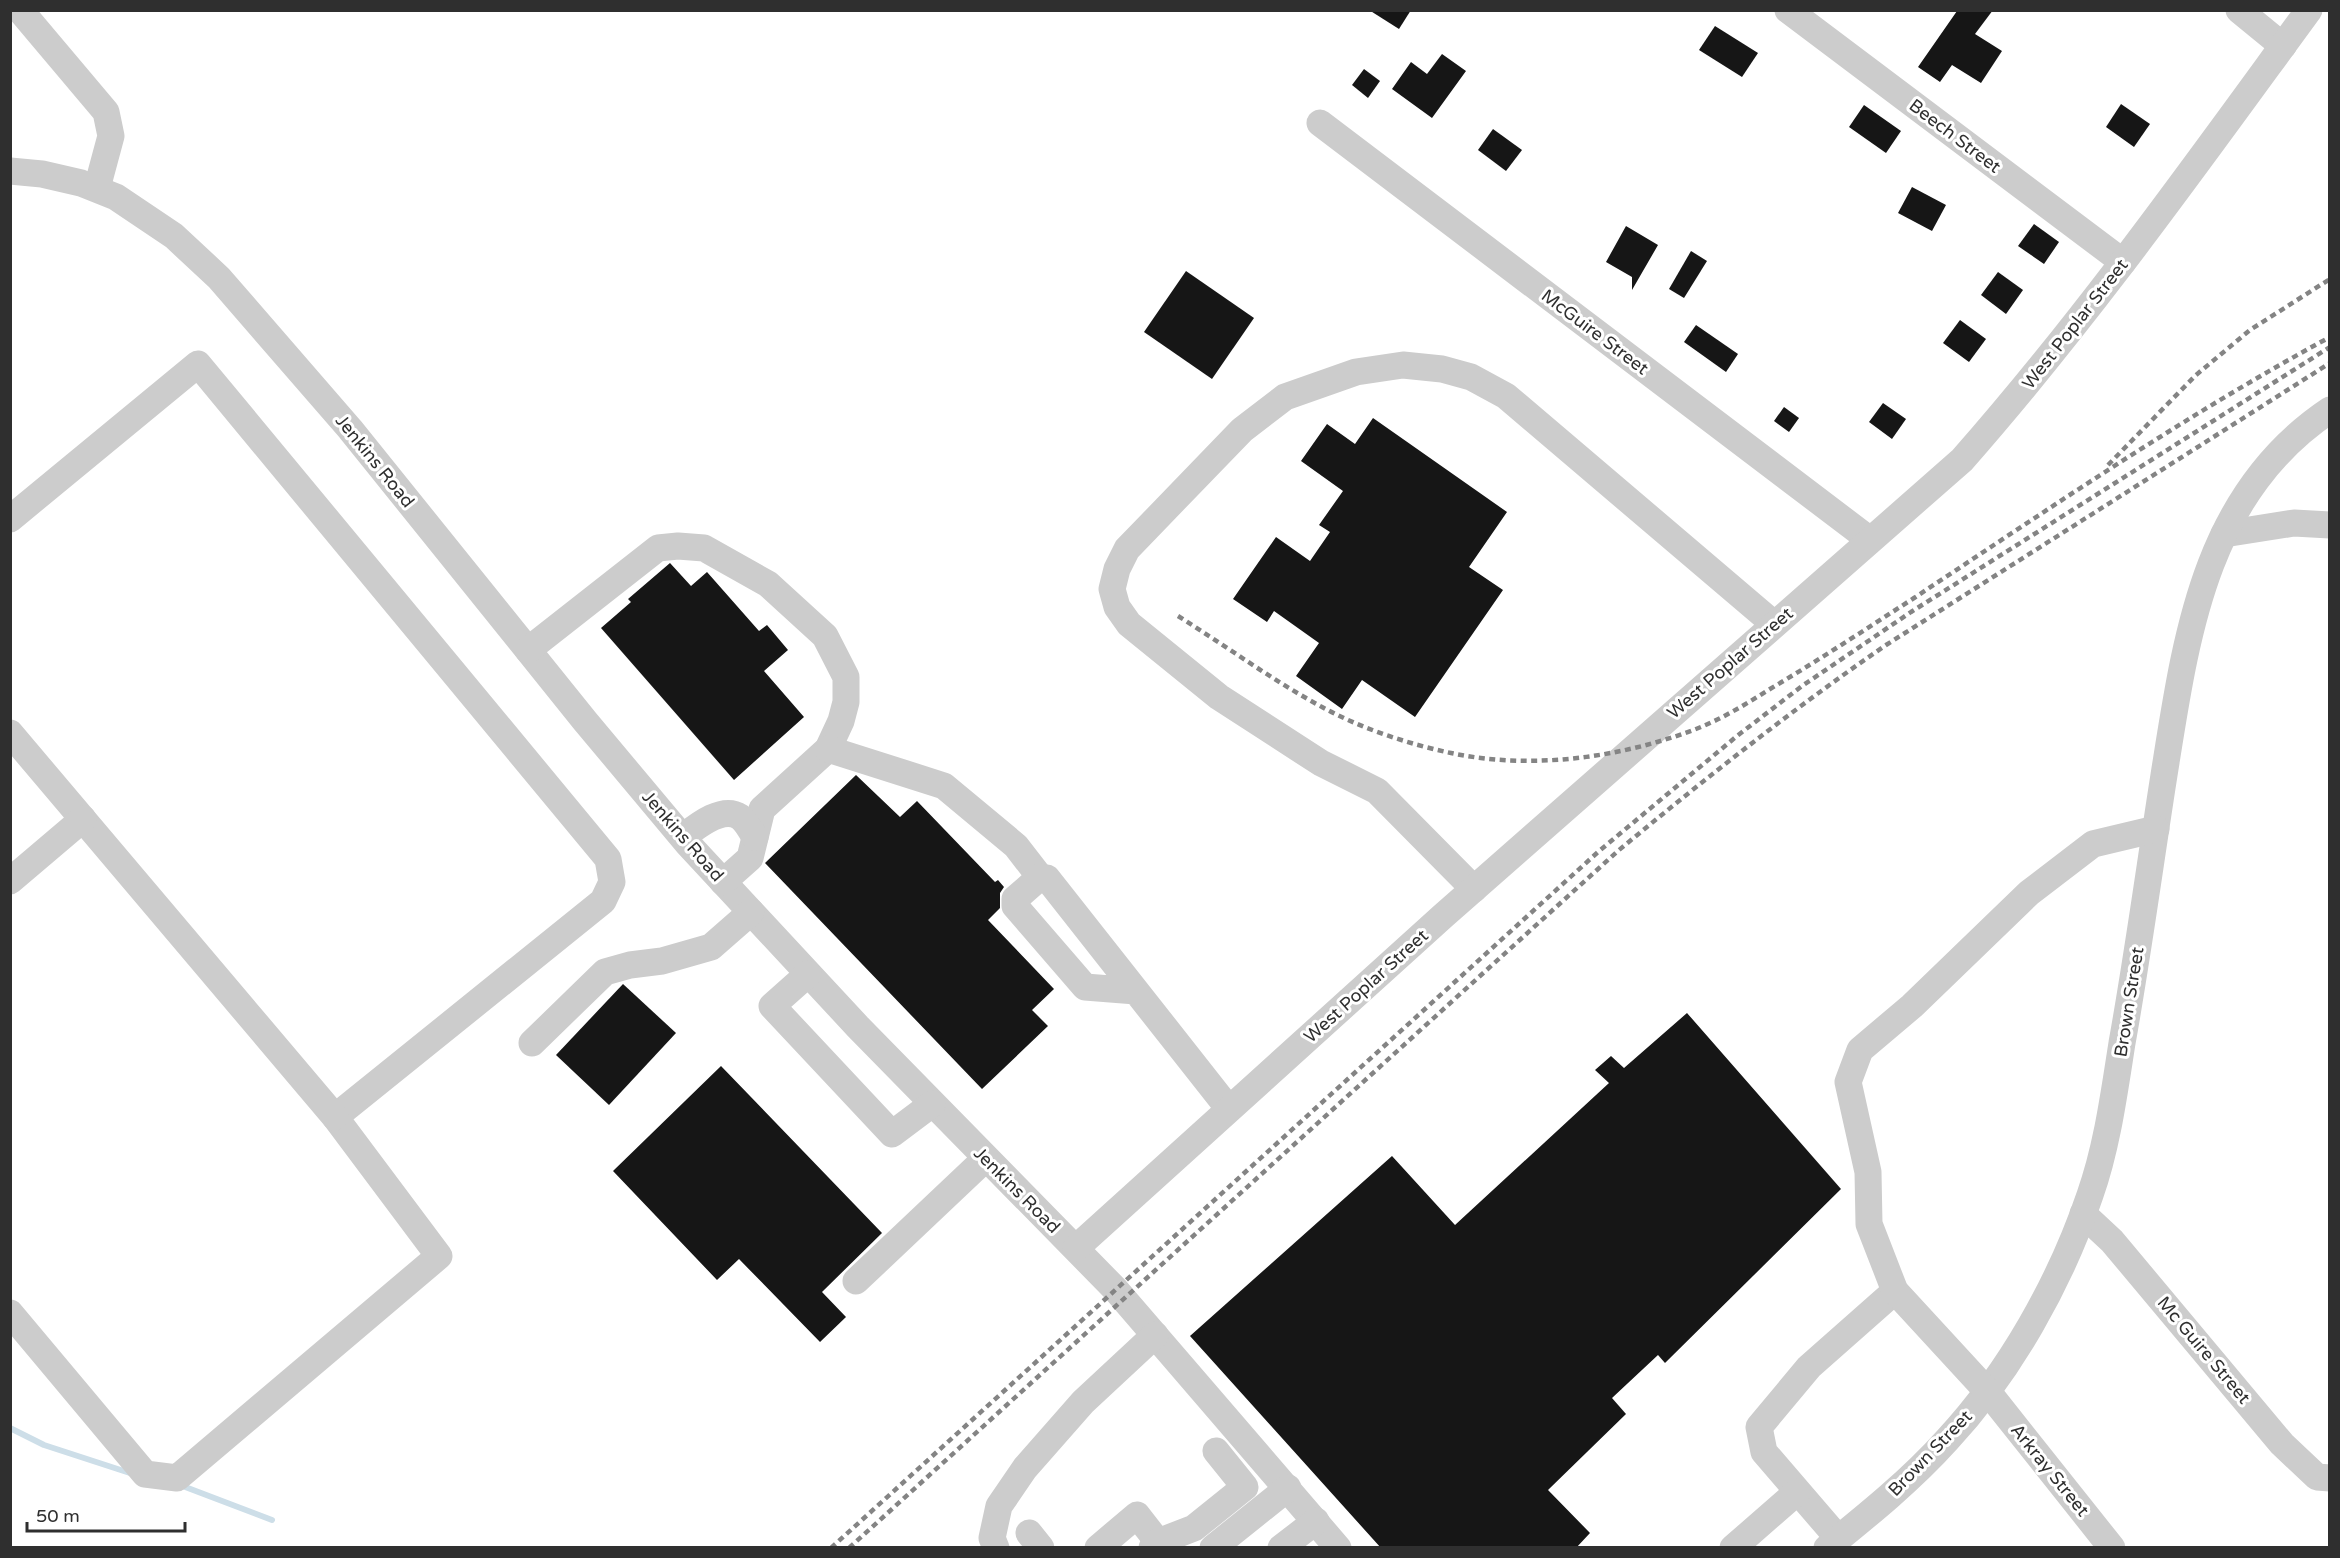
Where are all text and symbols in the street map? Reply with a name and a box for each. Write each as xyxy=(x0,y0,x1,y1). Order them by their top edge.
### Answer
street label: Beech Street xyxy=(1905,94,2005,178)
street label: West Poplar Street xyxy=(2017,254,2133,394)
street label: McGuire Street xyxy=(1537,285,1653,380)
street label: Jenkins Road xyxy=(331,410,419,512)
street label: West Poplar Street xyxy=(1663,602,1797,724)
street label: Jenkins Road xyxy=(638,786,728,886)
street label: West Poplar Street xyxy=(1299,924,1433,1048)
street label: Brown Street xyxy=(2109,945,2149,1059)
street label: Jenkins Road xyxy=(969,1142,1065,1238)
street label: Mc Guire Street xyxy=(2153,1292,2255,1408)
street label: Brown Street xyxy=(1883,1405,1977,1501)
street label: Arkray Street xyxy=(2006,1419,2094,1521)
scale bar xyxy=(27,1495,184,1533)
text: 50 m xyxy=(36,1505,80,1527)

